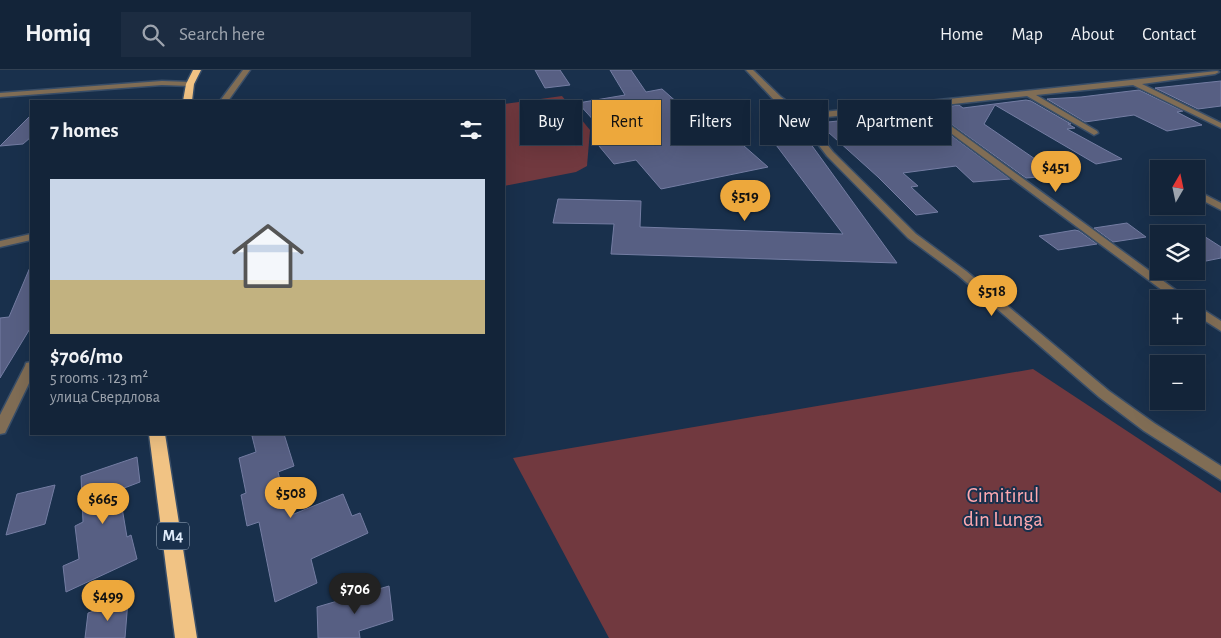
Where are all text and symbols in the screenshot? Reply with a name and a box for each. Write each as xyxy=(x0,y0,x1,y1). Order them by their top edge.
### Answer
search box xyxy=(121,12,471,57)
icon: search xyxy=(139,21,167,49)
text: Homiq xyxy=(25,22,91,46)
text: Search here xyxy=(179,25,265,44)
text: Home xyxy=(940,26,983,44)
text: Map xyxy=(1011,26,1043,44)
text: About xyxy=(1071,26,1114,44)
text: Contact xyxy=(1142,26,1196,44)
chip: Buy xyxy=(520,100,582,145)
chip: Rent xyxy=(592,100,661,145)
chip: Filters xyxy=(671,100,750,145)
chip: New xyxy=(760,100,828,145)
chip: Apartment xyxy=(838,100,951,145)
icon: filters xyxy=(457,116,485,144)
text: 7 homes xyxy=(50,120,119,141)
pin: $451 xyxy=(1026,150,1086,193)
text: $451 xyxy=(1042,159,1070,175)
north arrow xyxy=(1150,160,1205,215)
map controls xyxy=(1150,160,1205,410)
pin: $519 xyxy=(715,180,775,222)
text: $519 xyxy=(731,188,759,204)
icon: home xyxy=(223,211,313,301)
button: layers xyxy=(1150,225,1205,280)
pin: $518 xyxy=(962,274,1022,317)
text: $518 xyxy=(978,283,1006,299)
button: + xyxy=(1150,290,1205,345)
text: $706/mo xyxy=(50,346,123,367)
button: − xyxy=(1150,355,1205,410)
text: 5 rooms · 123 m² xyxy=(50,370,148,386)
text: улица Свердлова xyxy=(50,389,160,405)
pin: $508 xyxy=(261,476,321,519)
pin: $665 xyxy=(73,482,133,525)
text: $508 xyxy=(276,485,306,501)
park label: Cimitirul din Lunga xyxy=(963,485,1043,530)
text: $665 xyxy=(88,491,118,507)
road number: M4 xyxy=(157,522,189,550)
pin: $706 xyxy=(325,572,385,615)
pin: $499 xyxy=(78,580,138,622)
text: $706 xyxy=(340,581,370,597)
text: $499 xyxy=(93,588,123,604)

